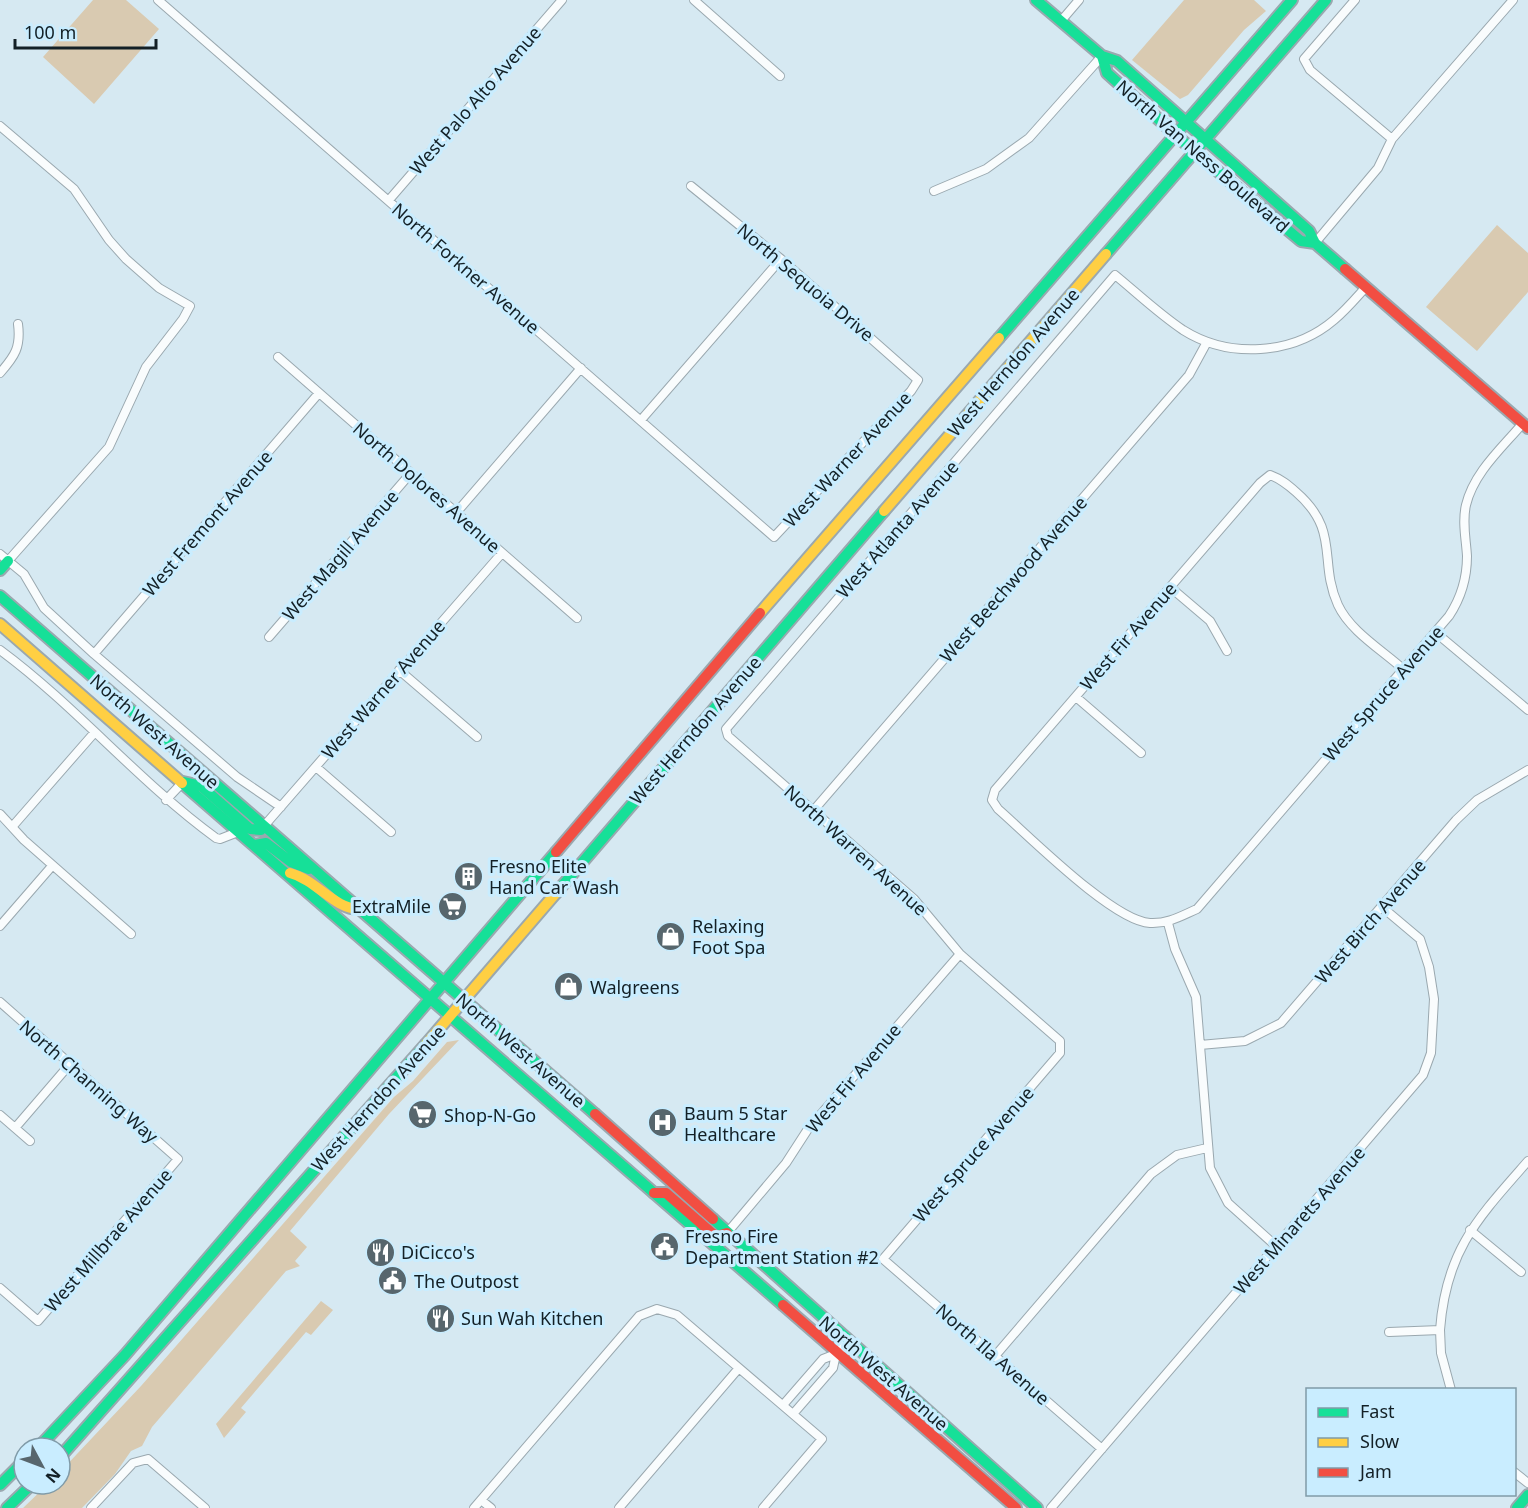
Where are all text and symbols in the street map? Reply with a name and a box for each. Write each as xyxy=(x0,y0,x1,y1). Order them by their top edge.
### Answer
scale bar xyxy=(15,12,156,50)
text: 100 m xyxy=(24,20,76,44)
street label: West Palo Alto Avenue xyxy=(404,21,546,179)
street label: North Van Ness Boulevard xyxy=(1111,74,1295,238)
street label: North Forkner Avenue xyxy=(387,197,545,339)
street label: North Sequoia Drive xyxy=(733,218,879,346)
street label: West Herndon Avenue xyxy=(942,283,1084,441)
street label: West Warner Avenue xyxy=(778,386,916,532)
street label: North Dolores Avenue xyxy=(348,416,506,558)
street label: West Fremont Avenue xyxy=(137,445,277,601)
street label: West Atlanta Avenue xyxy=(831,455,963,603)
street label: West Magill Avenue xyxy=(277,485,403,625)
street label: West Beechwood Avenue xyxy=(934,491,1092,667)
street label: West Fir Avenue xyxy=(1074,577,1182,695)
street label: West Warner Avenue xyxy=(316,614,450,764)
street label: West Spruce Avenue xyxy=(1317,620,1449,766)
street label: West Herndon Avenue xyxy=(624,651,766,809)
street label: North West Avenue xyxy=(85,668,225,794)
street label: North Warren Avenue xyxy=(779,779,933,921)
place label: Fresno Elite Hand Car Wash xyxy=(489,854,619,899)
street label: West Birch Avenue xyxy=(1309,854,1431,988)
building icon: Fresno Elite Hand Car Wash xyxy=(452,860,484,892)
supermarket icon: ExtraMile xyxy=(436,890,468,922)
place label: ExtraMile xyxy=(352,894,431,918)
place label: Relaxing Foot Spa xyxy=(692,914,765,959)
shop icon: Relaxing Foot Spa xyxy=(655,920,687,952)
shop icon: Walgreens xyxy=(553,971,585,1003)
place label: Walgreens xyxy=(590,975,679,999)
street label: North West Avenue xyxy=(451,987,591,1113)
street label: North Channing Way xyxy=(15,1014,164,1148)
street label: West Fir Avenue xyxy=(800,1018,906,1138)
street label: West Herndon Avenue xyxy=(306,1020,450,1176)
street label: West Spruce Avenue xyxy=(907,1081,1039,1227)
supermarket icon: Shop-N-Go xyxy=(407,1099,439,1131)
place label: Baum 5 Star Healthcare xyxy=(684,1101,788,1146)
place label: Shop-N-Go xyxy=(444,1103,536,1127)
hospital icon: Baum 5 Star Healthcare xyxy=(647,1107,679,1139)
street label: West Minarets Avenue xyxy=(1228,1141,1370,1299)
street label: West Millbrae Avenue xyxy=(39,1163,177,1317)
place label: Fresno Fire Department Station #2 xyxy=(685,1224,879,1269)
public building icon: Fresno Fire Department Station #2 xyxy=(648,1230,680,1262)
restaurant icon: DiCicco's xyxy=(364,1236,396,1268)
place label: DiCicco's xyxy=(401,1240,475,1264)
public building icon: The Outpost xyxy=(377,1265,409,1297)
place label: The Outpost xyxy=(414,1269,519,1293)
street label: North Ila Avenue xyxy=(931,1298,1055,1410)
restaurant icon: Sun Wah Kitchen xyxy=(424,1302,456,1334)
place label: Sun Wah Kitchen xyxy=(461,1306,603,1330)
street label: North West Avenue xyxy=(814,1310,954,1436)
legend xyxy=(1306,1388,1516,1496)
text: Fast xyxy=(1360,1399,1395,1423)
text: Slow xyxy=(1360,1429,1399,1453)
north arrow xyxy=(12,1436,72,1496)
text: Jam xyxy=(1358,1459,1392,1483)
text: N xyxy=(41,1464,66,1488)

